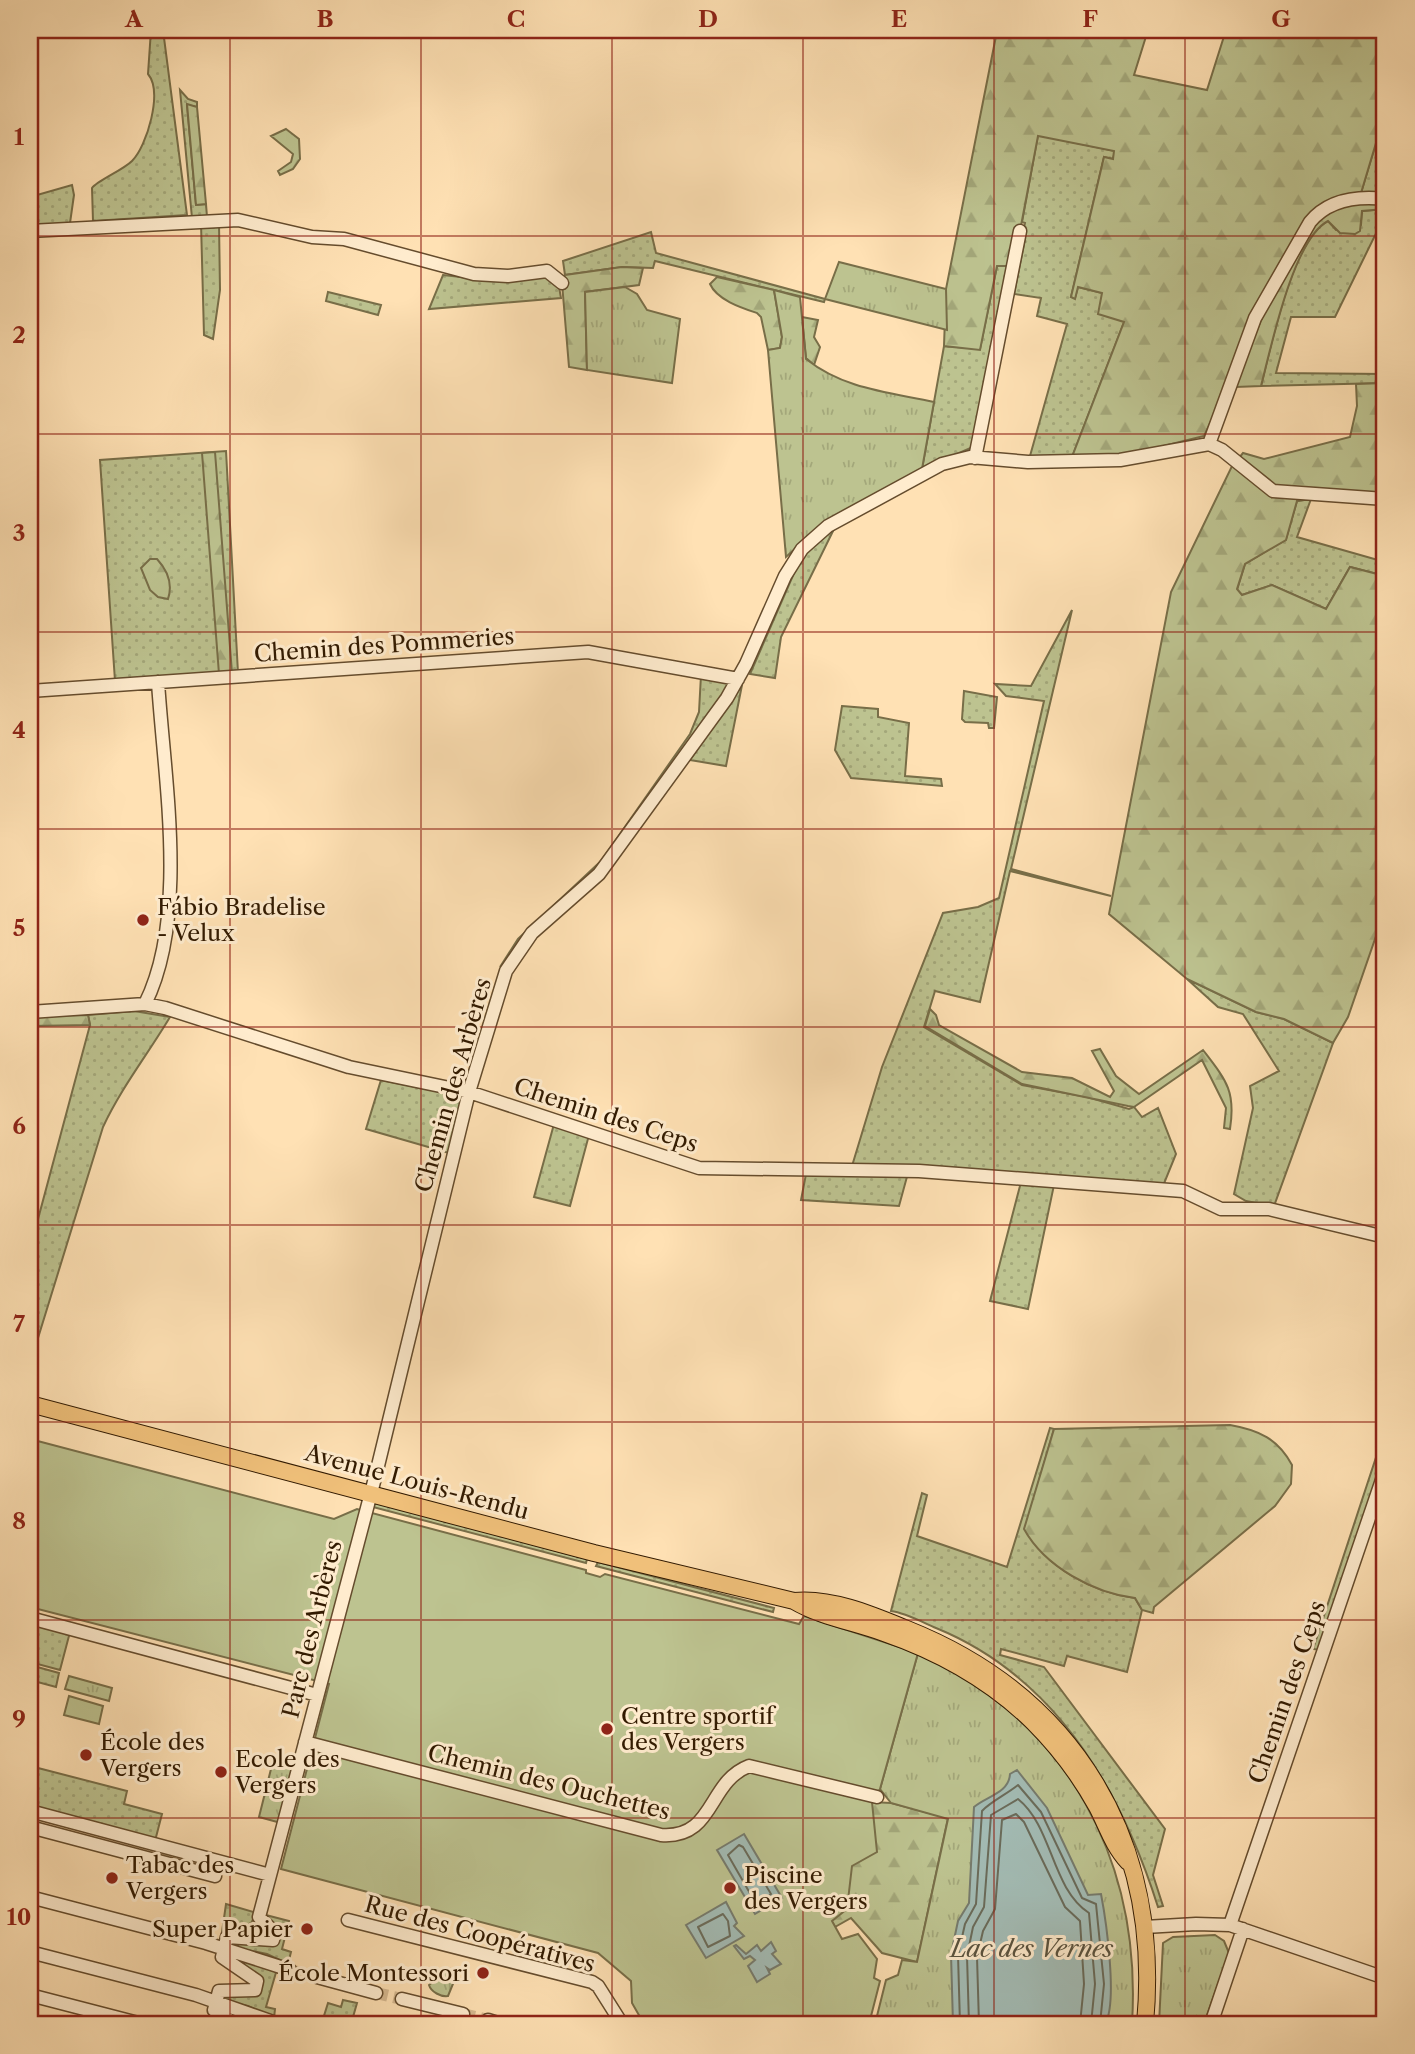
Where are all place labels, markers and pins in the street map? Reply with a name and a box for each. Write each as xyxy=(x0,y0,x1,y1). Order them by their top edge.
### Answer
place label: Fábio Bradelise - Velux xyxy=(157,893,326,947)
marker: Fábio Bradelise - Velux xyxy=(135,912,151,928)
place label: Centre sportif des Vergers xyxy=(621,1702,777,1756)
marker: Centre sportif des Vergers xyxy=(599,1721,615,1737)
place label: École des Vergers xyxy=(99,1728,205,1782)
place label: Ecole des Vergers xyxy=(234,1745,340,1799)
marker: École des Vergers xyxy=(78,1747,94,1763)
marker: Ecole des Vergers xyxy=(213,1764,229,1780)
place label: Tabac des Vergers xyxy=(125,1851,234,1905)
place label: Piscine des Vergers xyxy=(744,1861,868,1915)
marker: Tabac des Vergers xyxy=(104,1870,120,1886)
marker: Piscine des Vergers xyxy=(722,1880,738,1896)
place label: Super Papier xyxy=(152,1915,293,1943)
marker: Super Papier xyxy=(299,1921,315,1937)
place label: École Montessori xyxy=(278,1959,469,1987)
marker: École Montessori xyxy=(475,1965,491,1981)

